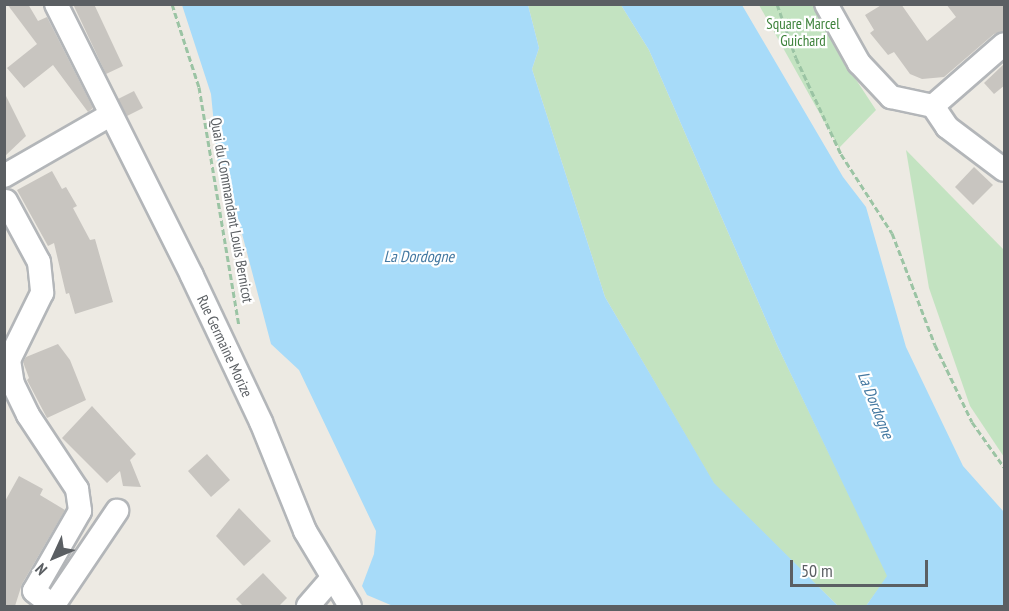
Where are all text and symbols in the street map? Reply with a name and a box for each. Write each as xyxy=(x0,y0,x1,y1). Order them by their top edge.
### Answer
park label: Square Marcel Guichard xyxy=(766,14,840,49)
street label: Quai du Commandant Louis Bernicot xyxy=(207,116,257,304)
water label: La Dordogne xyxy=(384,246,454,266)
street label: Rue Germaine Morize xyxy=(193,292,257,400)
water label: La Dordogne xyxy=(854,369,898,441)
north arrow xyxy=(24,527,84,587)
scale bar xyxy=(793,548,931,586)
text: N xyxy=(31,559,51,580)
text: 50 m xyxy=(801,559,833,582)

